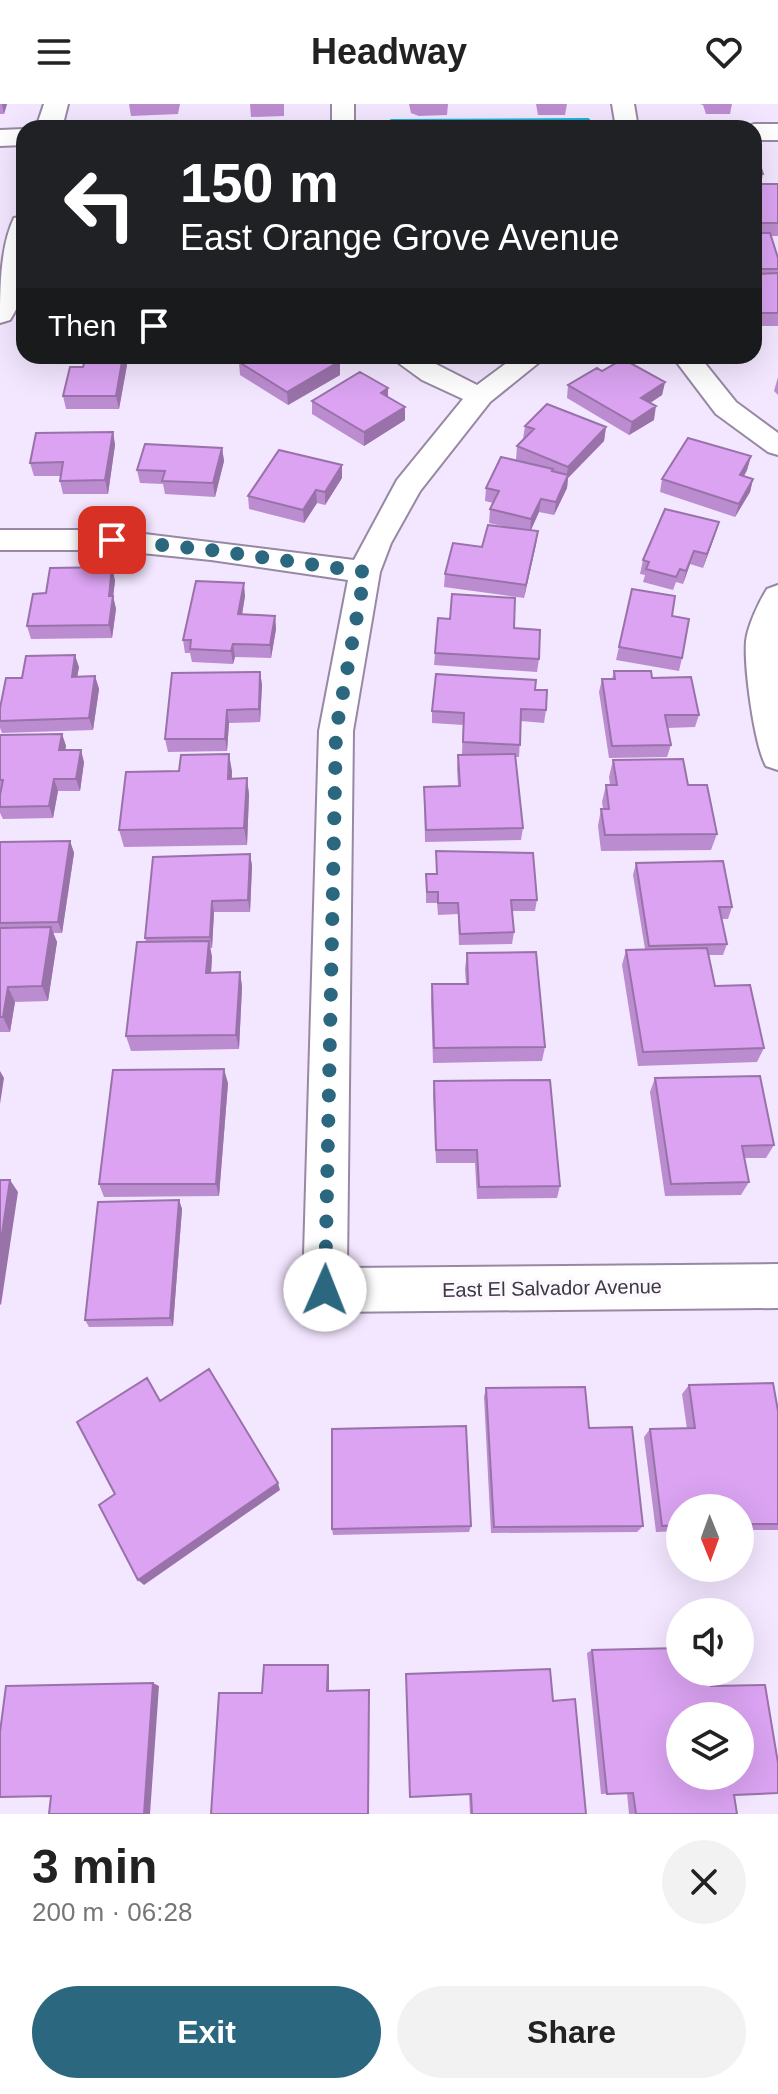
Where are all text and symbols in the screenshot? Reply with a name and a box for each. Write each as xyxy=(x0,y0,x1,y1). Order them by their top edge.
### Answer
icon: menu xyxy=(32,30,76,74)
icon: heart xyxy=(702,30,746,74)
text: Headway xyxy=(311,31,467,72)
text: 150 m xyxy=(180,151,339,214)
icon: left xyxy=(48,152,152,256)
text: East Orange Grove Avenue xyxy=(180,217,620,258)
icon: arrive xyxy=(132,304,176,348)
text: Then xyxy=(48,309,116,342)
pin xyxy=(78,506,146,574)
icon: arrive xyxy=(90,518,134,562)
position arrow xyxy=(283,1248,367,1332)
street label: East El Salvador Avenue xyxy=(442,1275,662,1301)
north arrow xyxy=(666,1494,754,1582)
map controls xyxy=(666,1494,754,1790)
button: sound xyxy=(666,1598,754,1686)
button: layers xyxy=(666,1702,754,1790)
text: 3 min xyxy=(32,1840,157,1893)
button: close xyxy=(662,1840,746,1924)
text: 200 m · 06:28 xyxy=(32,1897,192,1927)
button: Exit xyxy=(32,1986,381,2078)
button: Share xyxy=(397,1986,746,2078)

